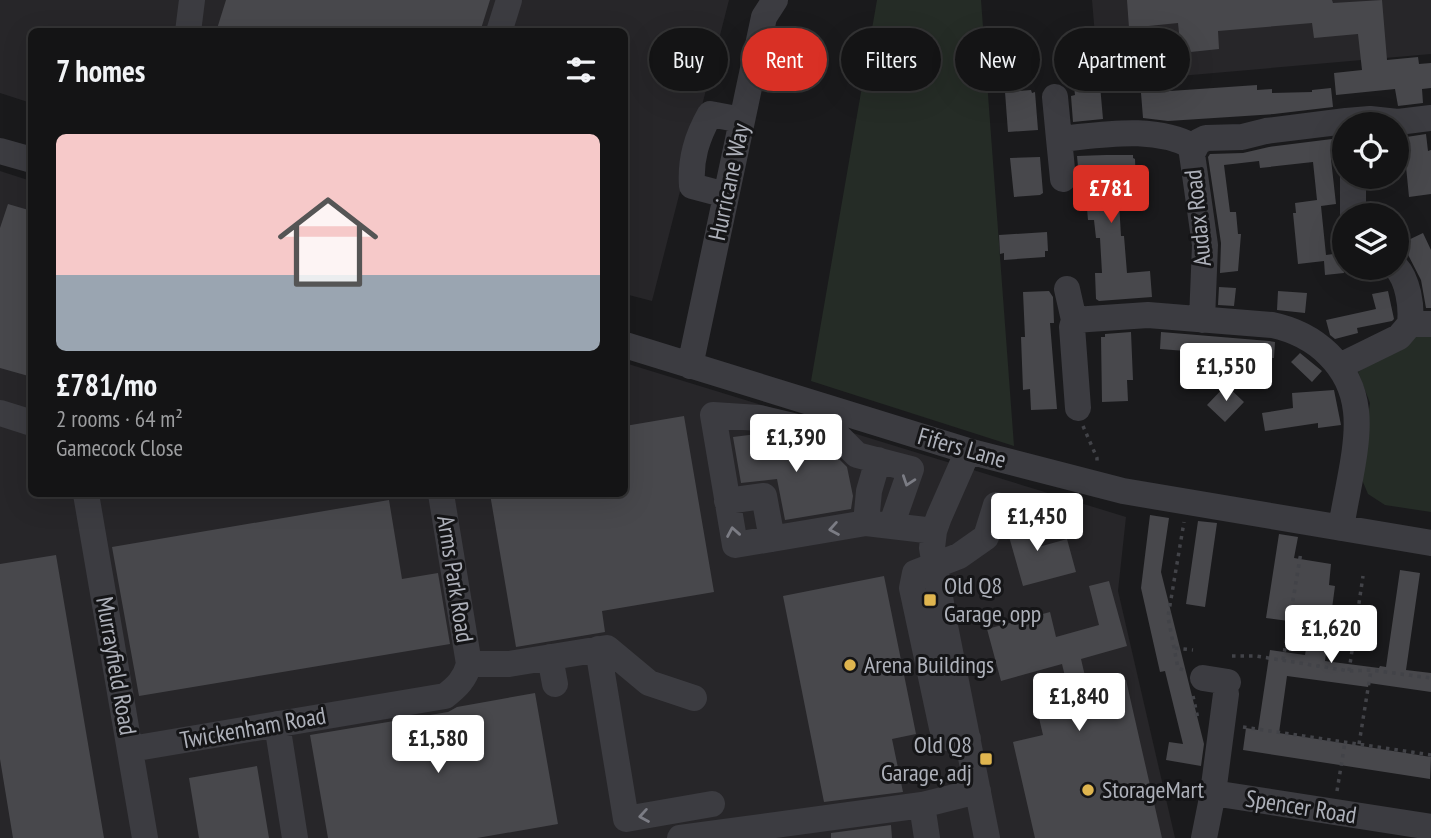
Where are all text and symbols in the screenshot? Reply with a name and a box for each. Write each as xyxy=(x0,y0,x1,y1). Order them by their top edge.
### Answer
chip: Buy xyxy=(649,28,728,91)
chip: Rent xyxy=(742,28,827,91)
chip: Filters xyxy=(841,28,941,91)
chip: New xyxy=(955,28,1040,91)
chip: Apartment xyxy=(1054,28,1190,91)
text: 7 homes xyxy=(56,51,145,90)
icon: filters xyxy=(562,51,600,89)
map controls xyxy=(1332,112,1409,280)
button: locate xyxy=(1332,112,1409,189)
street label: Hurricane Way xyxy=(701,121,756,243)
pin: £781 xyxy=(1070,166,1152,225)
street label: Audax Road xyxy=(1177,168,1218,268)
text: £781 xyxy=(1089,173,1133,202)
icon: home xyxy=(265,179,391,305)
button: layers xyxy=(1332,203,1409,280)
pin: £1,550 xyxy=(1169,344,1283,403)
text: £1,550 xyxy=(1196,351,1256,380)
text: £781/mo xyxy=(56,365,157,404)
text: 2 rooms · 64 m² xyxy=(56,404,183,433)
pin: £1,390 xyxy=(739,414,853,474)
street label: Fifers Lane xyxy=(914,420,1010,475)
text: £1,390 xyxy=(766,422,826,451)
text: Gamecock Close xyxy=(56,433,183,462)
one-way arrow xyxy=(902,475,916,487)
pin: £1,450 xyxy=(980,494,1094,553)
text: £1,450 xyxy=(1007,501,1067,530)
street label: Arms Park Road xyxy=(430,513,481,644)
one-way arrow xyxy=(828,521,840,536)
one-way arrow xyxy=(726,526,741,538)
place label: Old Q8 Garage, opp xyxy=(944,570,1041,629)
marker: Old Q8 Garage, opp xyxy=(922,592,938,608)
street label: Murrayfield Road xyxy=(89,594,144,737)
pin: £1,620 xyxy=(1274,606,1388,665)
text: £1,620 xyxy=(1301,613,1361,642)
place label: Arena Buildings xyxy=(864,649,994,680)
marker: Arena Buildings xyxy=(842,657,858,673)
pin: £1,840 xyxy=(1022,674,1136,733)
text: £1,840 xyxy=(1049,681,1109,710)
street label: Twickenham Road xyxy=(178,699,328,756)
pin: £1,580 xyxy=(381,716,495,775)
text: £1,580 xyxy=(408,723,468,752)
place label: Old Q8 Garage, adj xyxy=(881,729,972,788)
marker: Old Q8 Garage, adj xyxy=(978,751,994,767)
place label: StorageMart xyxy=(1102,774,1205,805)
marker: StorageMart xyxy=(1080,782,1096,798)
street label: Spencer Road xyxy=(1243,782,1359,831)
one-way arrow xyxy=(638,808,650,823)

